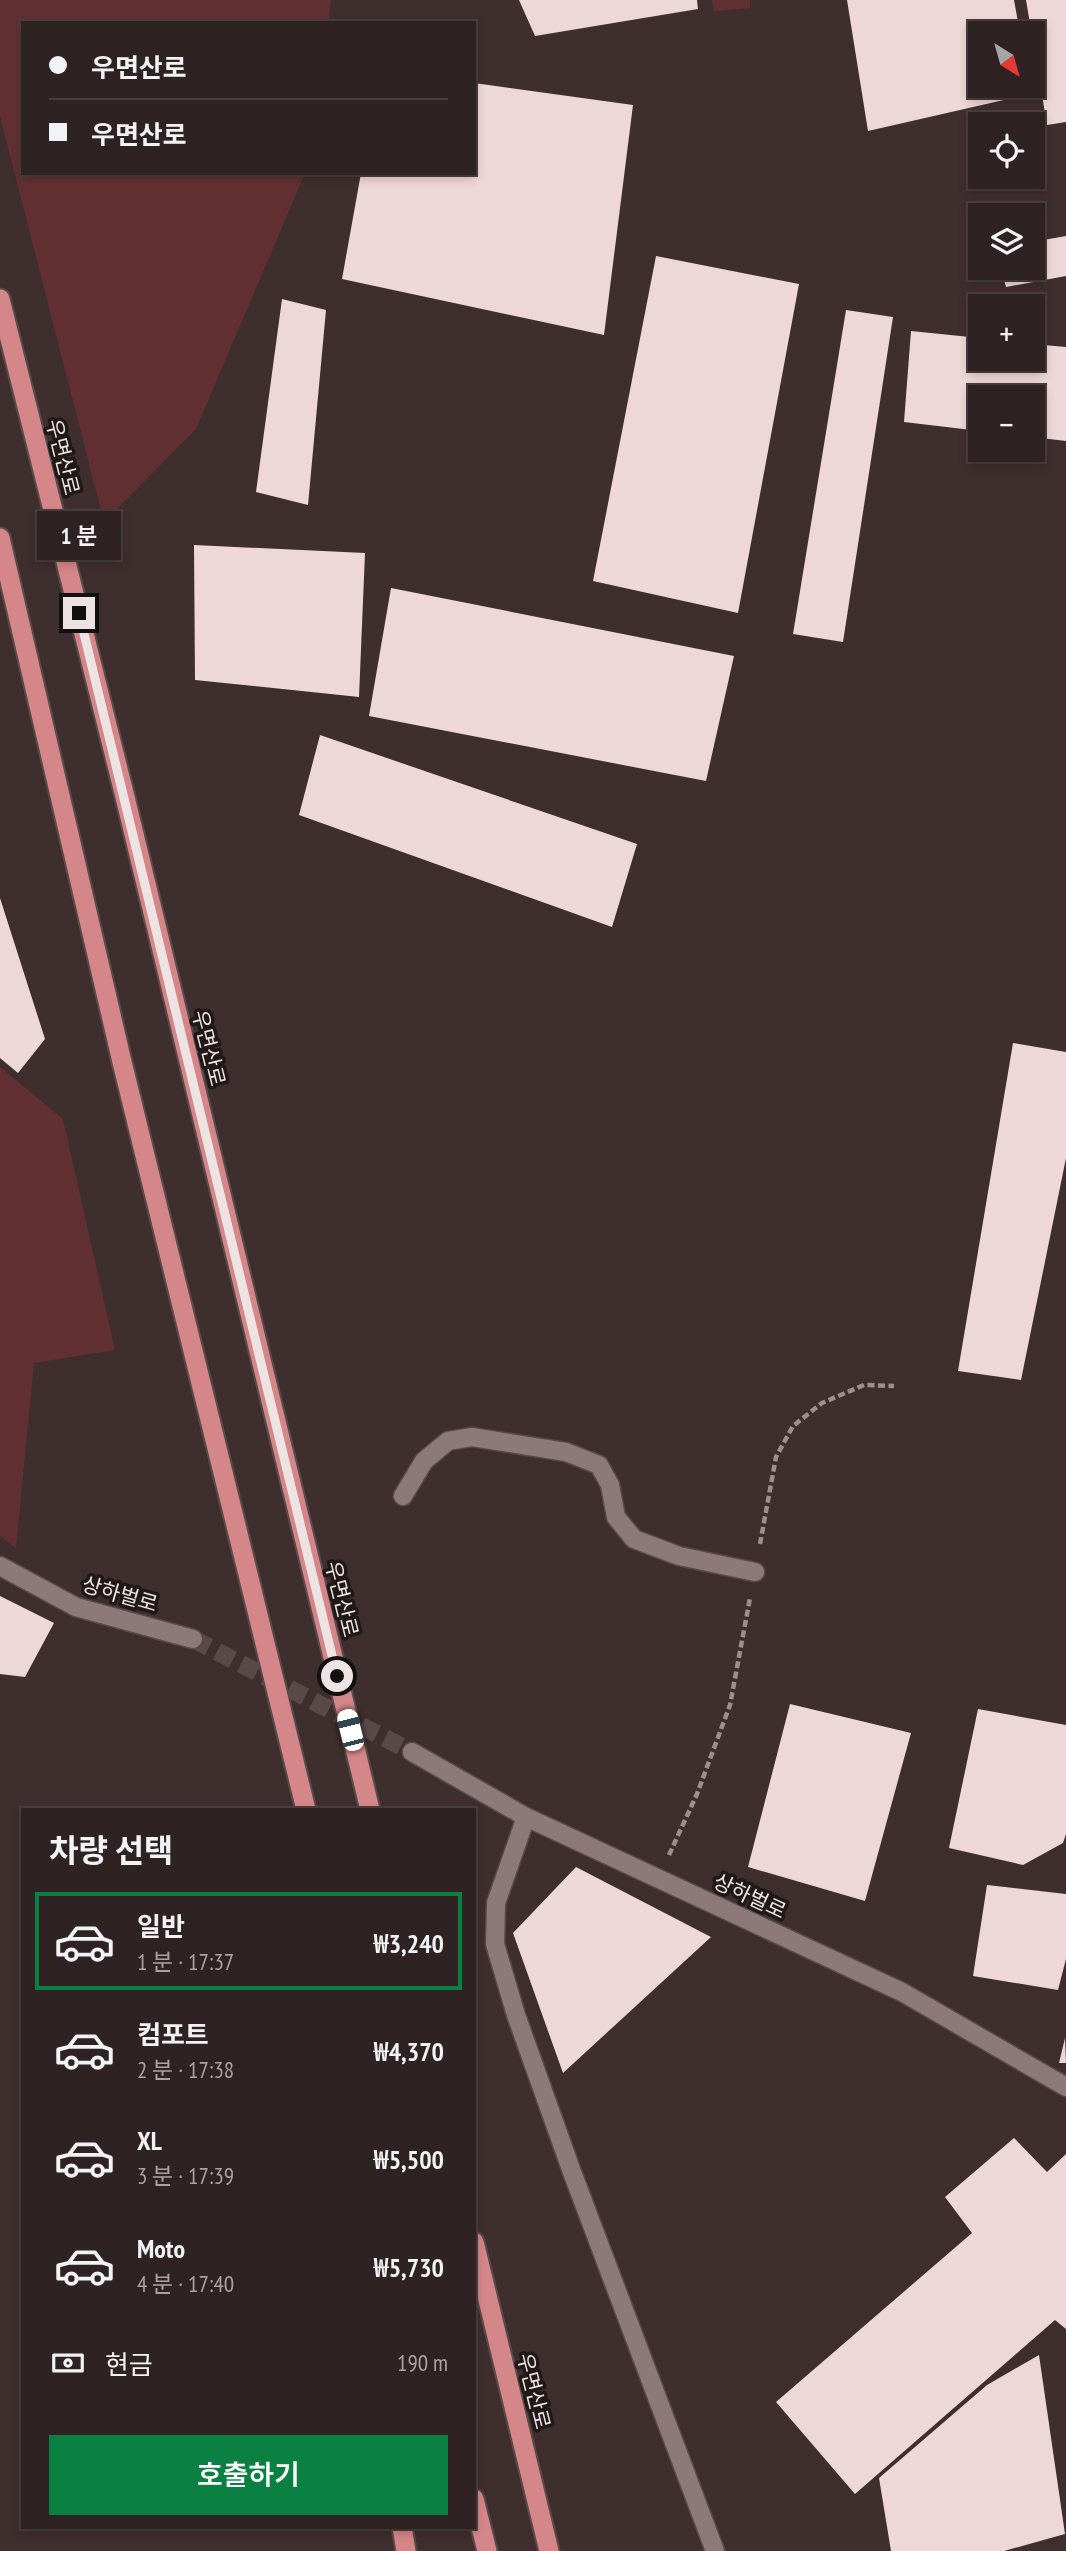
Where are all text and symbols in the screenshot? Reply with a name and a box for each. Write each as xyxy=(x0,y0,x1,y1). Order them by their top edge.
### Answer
north arrow xyxy=(968,21,1045,98)
map controls xyxy=(968,21,1045,462)
text: 우면산로 xyxy=(91,51,187,84)
button: locate xyxy=(968,112,1045,189)
text: 우면산로 xyxy=(91,118,187,151)
button: layers xyxy=(968,203,1045,280)
button: + xyxy=(968,294,1045,371)
button: − xyxy=(968,385,1045,462)
street label: 우면산로 xyxy=(41,416,85,498)
callout: 1 분 xyxy=(37,512,121,560)
text: 1 분 xyxy=(61,521,97,550)
route end xyxy=(63,597,95,629)
street label: 우면산로 xyxy=(187,1007,231,1089)
street label: 우면산로 xyxy=(320,1558,364,1640)
street label: 상하벌로 xyxy=(79,1570,161,1618)
route start xyxy=(321,1660,353,1692)
car xyxy=(335,1707,366,1753)
text: 차량 선택 xyxy=(49,1829,173,1871)
street label: 상하벌로 xyxy=(709,1867,791,1925)
icon: car xyxy=(53,1910,116,1973)
text: 일반 xyxy=(137,1910,185,1943)
text: ₩3,240 xyxy=(374,1927,444,1960)
text: 1 분 · 17:37 xyxy=(137,1947,234,1976)
icon: car xyxy=(53,2018,116,2081)
text: 컴포트 xyxy=(137,2018,209,2051)
text: ₩4,370 xyxy=(374,2035,444,2068)
text: 2 분 · 17:38 xyxy=(137,2055,234,2084)
text: XL xyxy=(137,2124,162,2157)
icon: car xyxy=(53,2126,116,2189)
text: ₩5,500 xyxy=(374,2143,444,2176)
text: 3 분 · 17:39 xyxy=(137,2161,234,2190)
text: Moto xyxy=(137,2232,185,2265)
icon: car xyxy=(53,2234,116,2297)
text: ₩5,730 xyxy=(374,2251,444,2284)
text: 4 분 · 17:40 xyxy=(137,2269,234,2298)
icon: cash xyxy=(49,2344,87,2382)
text: 현금 xyxy=(105,2348,153,2381)
text: 190 m xyxy=(397,2348,448,2377)
street label: 우면산로 xyxy=(512,2350,556,2432)
button: 호출하기 xyxy=(49,2435,448,2515)

